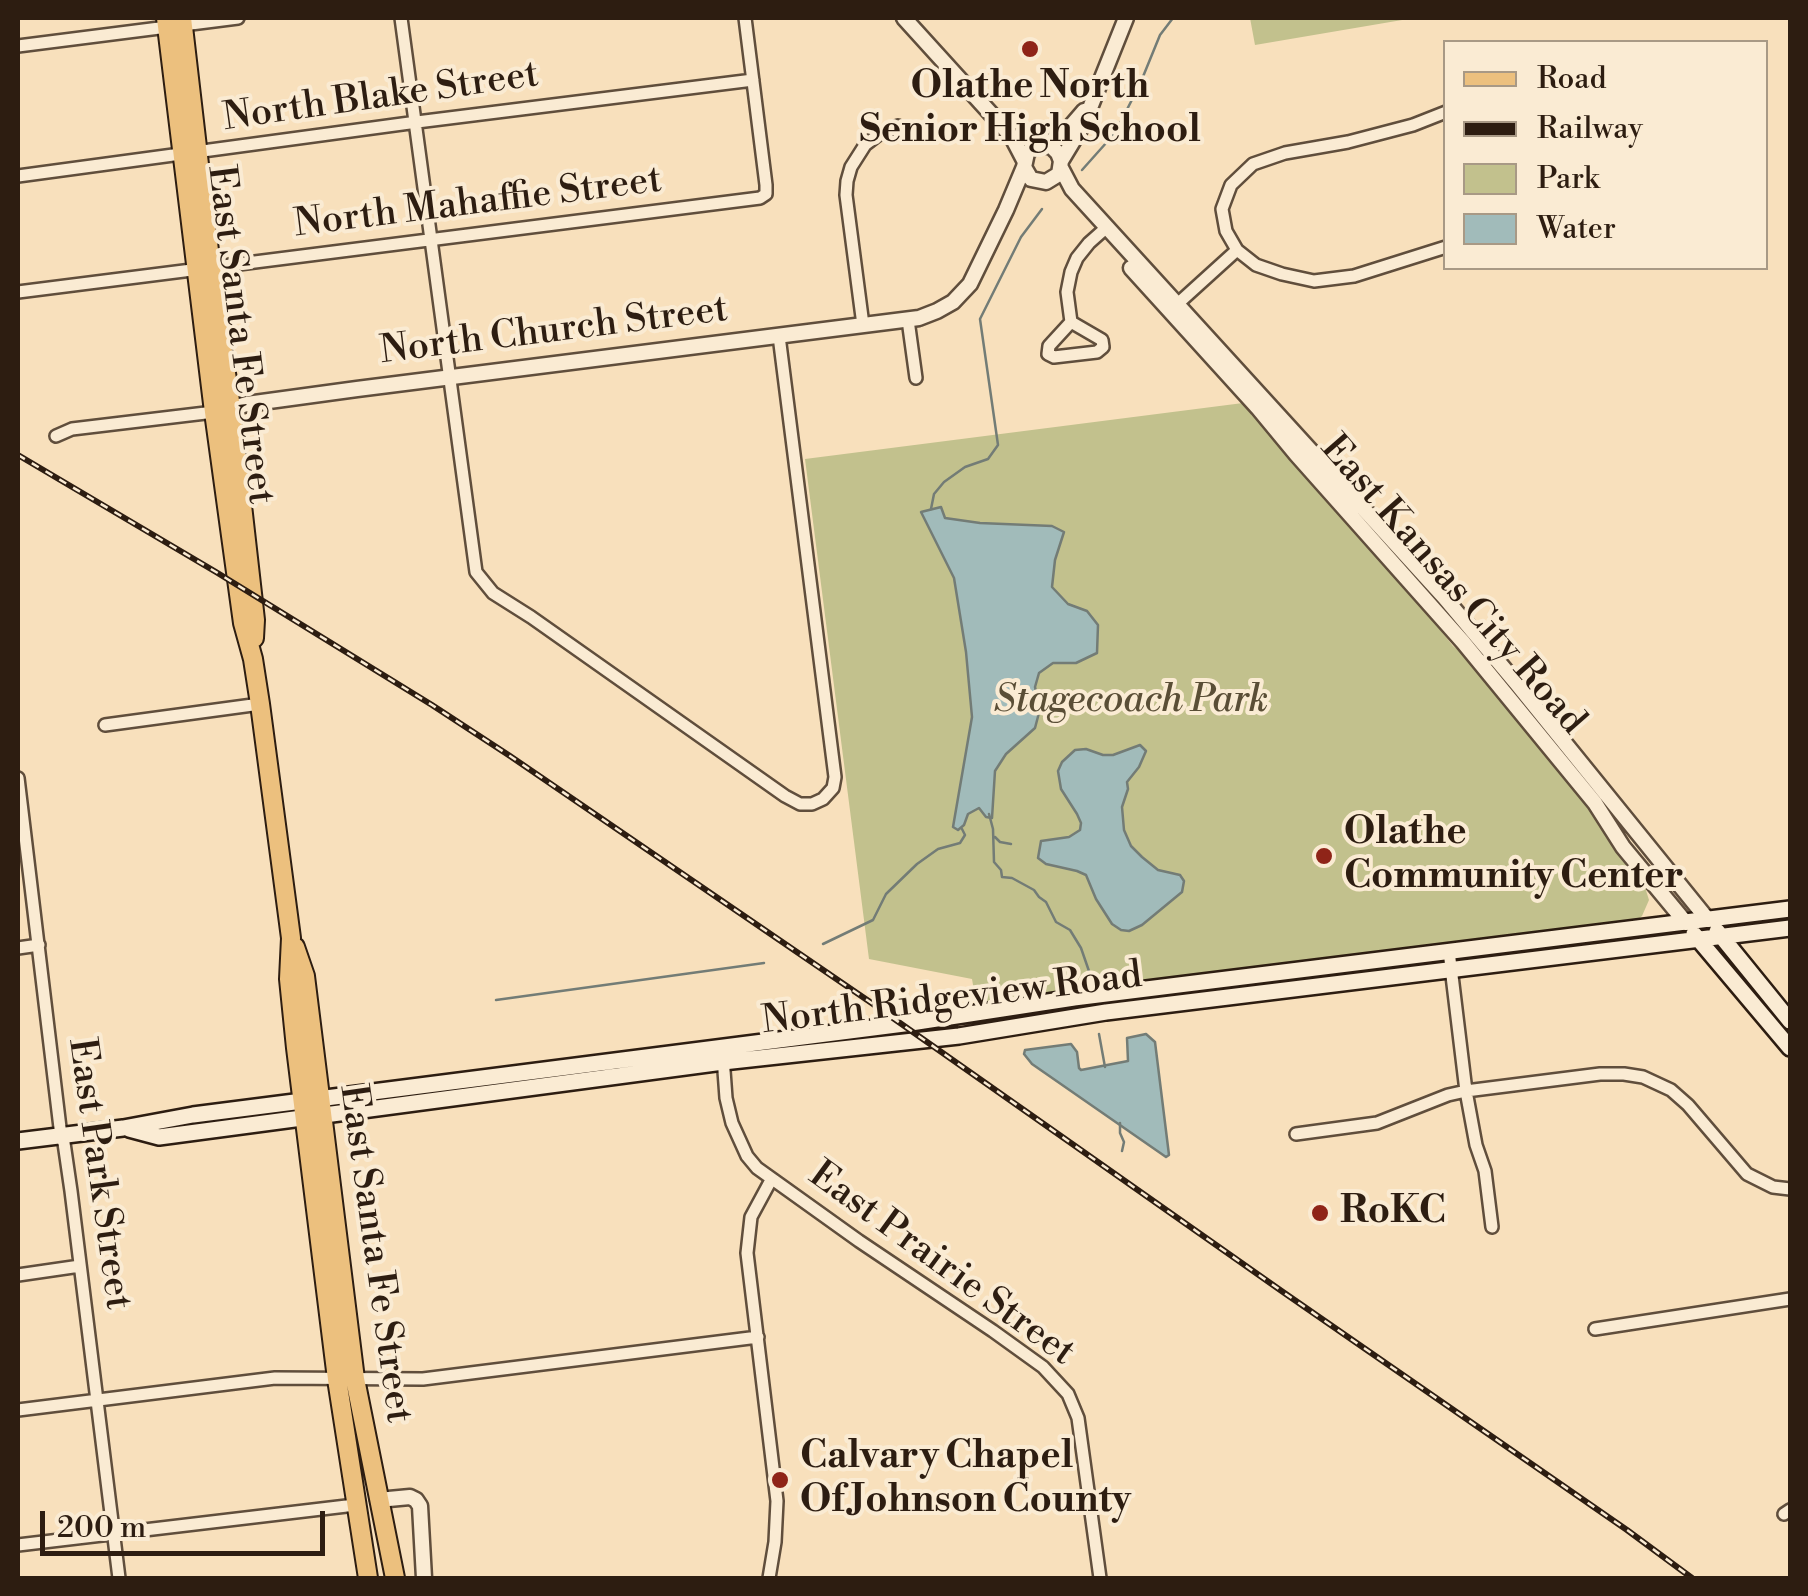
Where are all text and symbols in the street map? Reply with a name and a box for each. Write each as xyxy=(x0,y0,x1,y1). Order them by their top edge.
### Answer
marker: Olathe North Senior High School xyxy=(1019,38,1041,60)
legend xyxy=(1443,40,1768,270)
street label: North Blake Street xyxy=(220,53,542,143)
text: Road xyxy=(1537,60,1607,98)
place label: Olathe North Senior High School xyxy=(859,65,1201,154)
text: Railway xyxy=(1537,110,1643,148)
street label: North Mahaffie Street xyxy=(292,159,664,249)
text: Park xyxy=(1537,160,1599,198)
street label: East Santa Fe Street xyxy=(196,163,282,507)
text: Water xyxy=(1537,210,1616,248)
street label: North Church Street xyxy=(378,288,730,376)
street label: East Kansas City Road xyxy=(1310,427,1594,745)
park label: Stagecoach Park xyxy=(994,679,1268,725)
place label: Olathe Community Center xyxy=(1344,811,1684,901)
marker: Olathe Community Center xyxy=(1313,845,1335,867)
street label: North Ridgeview Road xyxy=(759,954,1145,1046)
street label: East Park Street xyxy=(56,1035,140,1313)
street label: East Santa Fe Street xyxy=(328,1082,420,1426)
street label: East Prairie Street xyxy=(799,1153,1083,1377)
place label: RoKC xyxy=(1340,1190,1446,1236)
marker: RoKC xyxy=(1309,1202,1331,1224)
place label: Calvary Chapel Of Johnson County xyxy=(800,1435,1131,1525)
marker: Calvary Chapel Of Johnson County xyxy=(769,1469,791,1491)
scale bar xyxy=(45,1491,330,1553)
text: 200 m xyxy=(57,1509,146,1547)

